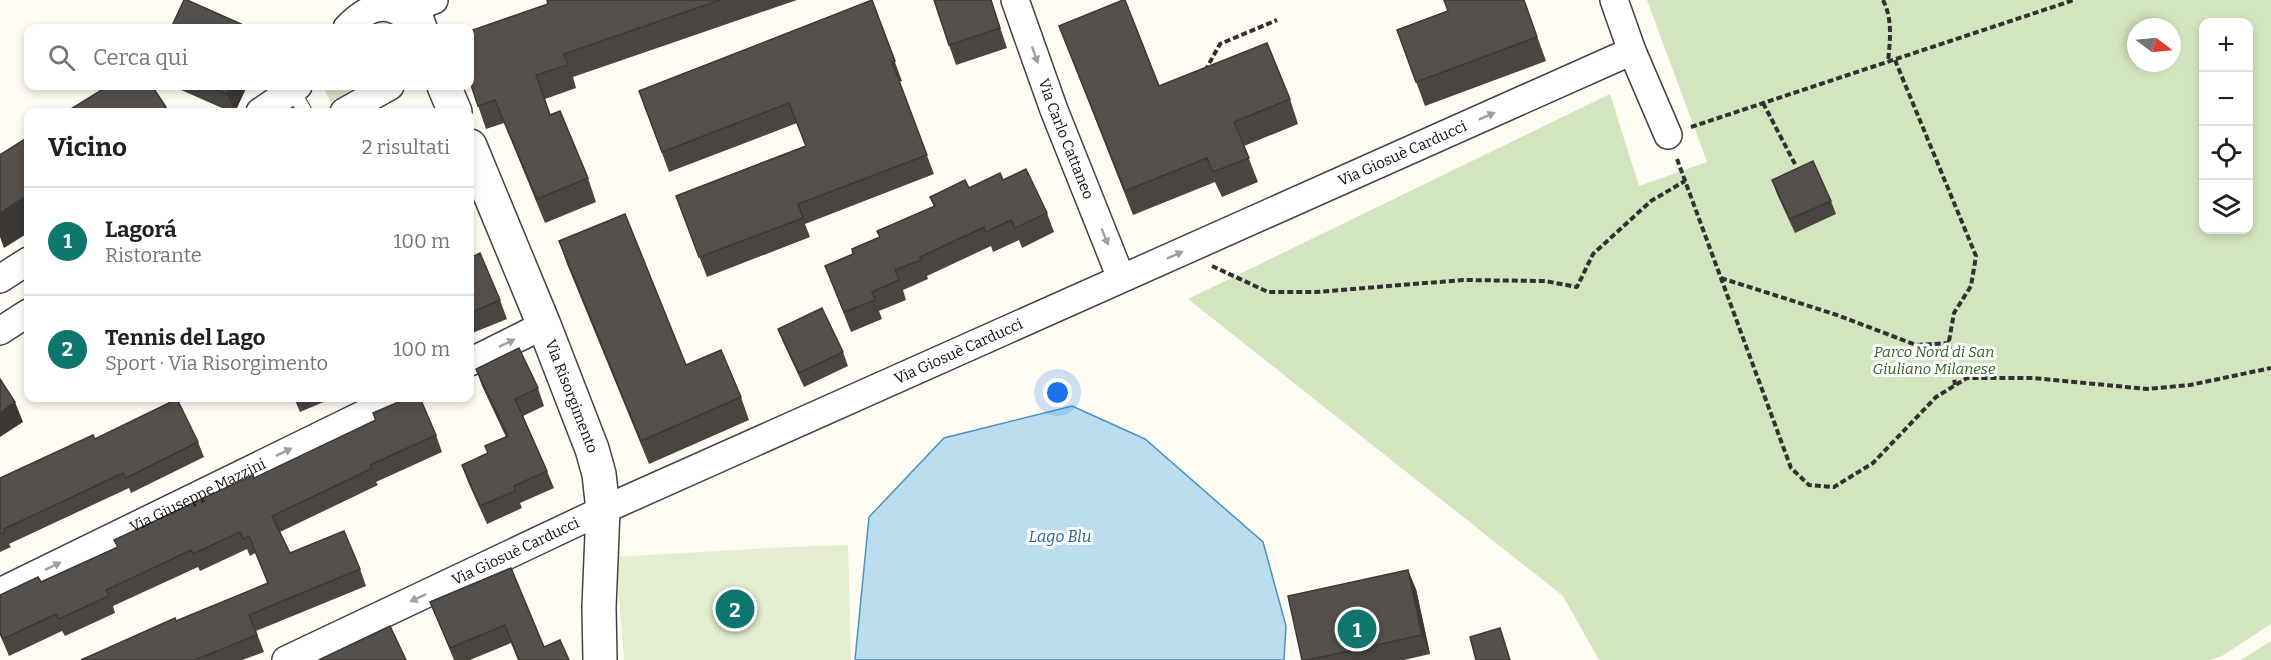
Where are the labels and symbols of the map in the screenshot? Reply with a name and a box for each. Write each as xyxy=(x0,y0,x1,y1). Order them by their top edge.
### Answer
north arrow xyxy=(2127,18,2181,72)
one-way arrow xyxy=(1030,46,1040,64)
street label: Via Carlo Cattaneo xyxy=(1035,76,1098,202)
one-way arrow xyxy=(1478,111,1495,120)
street label: Via Giosuè Carducci xyxy=(1335,117,1470,190)
one-way arrow xyxy=(1100,228,1110,246)
one-way arrow xyxy=(1166,250,1184,260)
street label: Via Giosuè Carducci xyxy=(892,315,1026,388)
street label: Via Risorgimento xyxy=(541,337,602,455)
one-way arrow xyxy=(498,339,515,348)
park label: Parco Nord di San Giuliano Milanese xyxy=(1872,343,1996,378)
your location xyxy=(1043,378,1072,407)
one-way arrow xyxy=(276,448,293,457)
street label: Via Giuseppe Mazzini xyxy=(127,454,269,536)
street label: Via Giosuè Carducci xyxy=(449,513,583,589)
water label: Lago Blu xyxy=(1029,527,1091,546)
one-way arrow xyxy=(44,561,61,571)
pin: 2 xyxy=(716,586,754,632)
one-way arrow xyxy=(409,593,426,602)
pin: 1 xyxy=(1338,606,1376,652)

